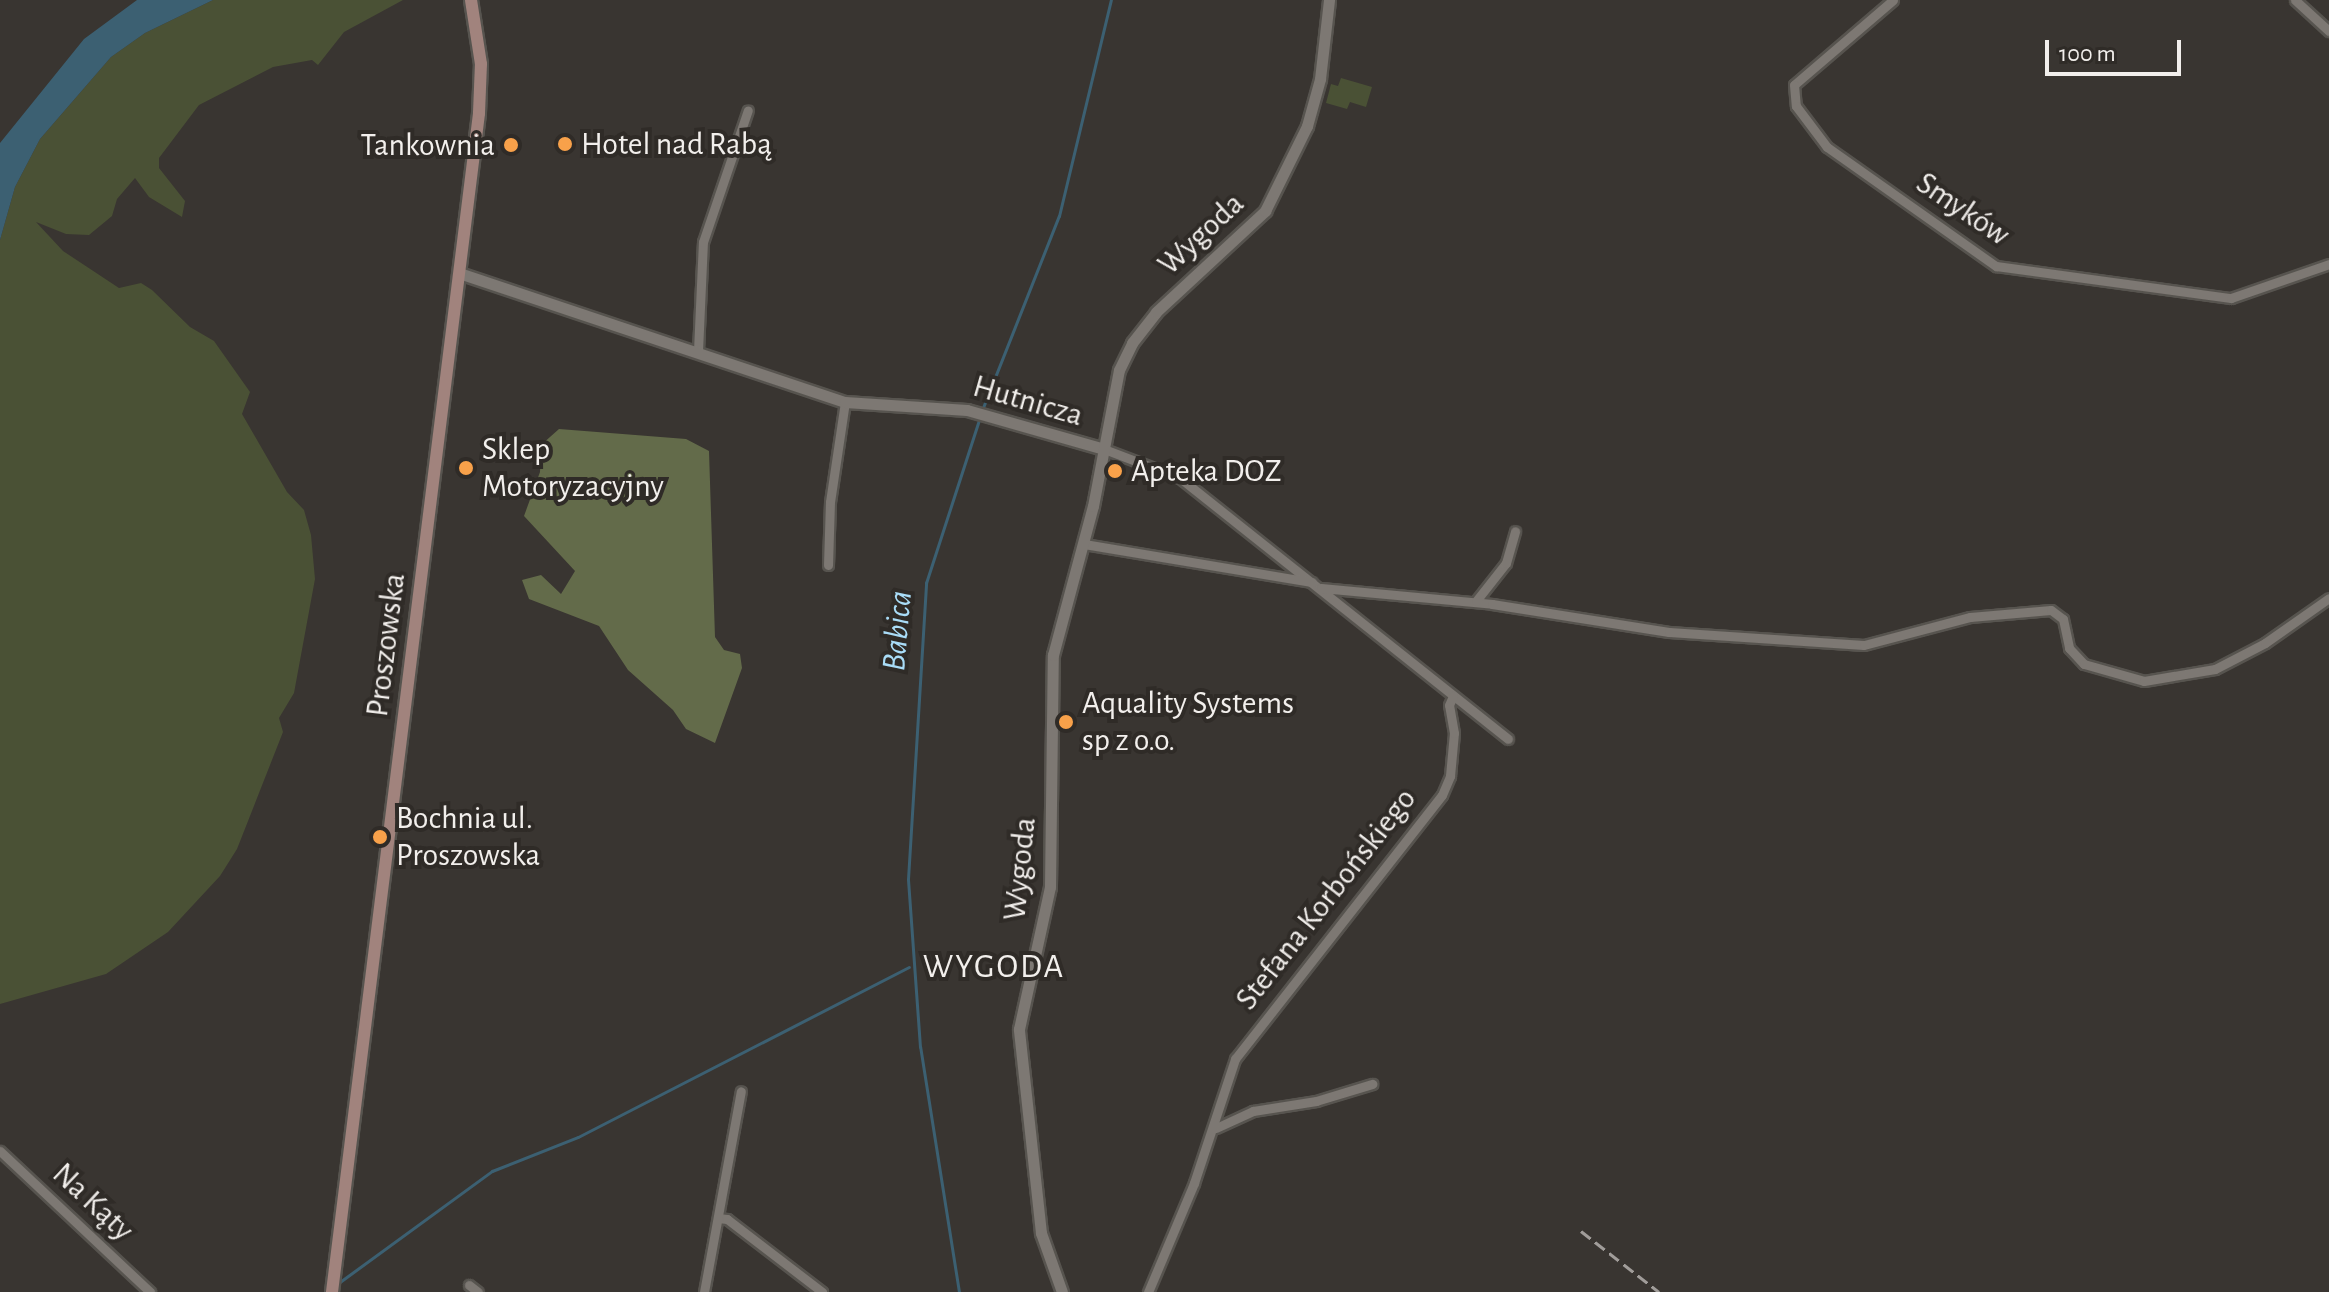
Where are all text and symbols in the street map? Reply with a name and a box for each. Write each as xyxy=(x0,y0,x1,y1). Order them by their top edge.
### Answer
scale bar xyxy=(2049,24,2185,74)
text: 100 m xyxy=(2059,42,2116,66)
place label: Hotel nad Rabą xyxy=(581,125,772,163)
place label: Tankownia xyxy=(361,126,495,164)
marker: Hotel nad Rabą xyxy=(556,135,574,153)
marker: Tankownia xyxy=(502,136,520,154)
street label: Smyków xyxy=(1909,164,2017,254)
street label: Wygoda xyxy=(1150,185,1252,283)
street label: Hutnicza xyxy=(969,367,1087,435)
place label: Sklep Motoryzacyjny xyxy=(482,431,664,506)
place label: Apteka DOZ xyxy=(1131,452,1282,490)
marker: Sklep Motoryzacyjny xyxy=(457,459,475,477)
marker: Apteka DOZ xyxy=(1106,462,1124,480)
street label: Proszowska xyxy=(358,571,414,719)
water label: Babica xyxy=(874,589,922,673)
place label: Aquality Systems sp z o.o. xyxy=(1082,685,1294,760)
marker: Aquality Systems sp z o.o. xyxy=(1057,713,1075,731)
street label: Stefana Korbońskiego xyxy=(1228,780,1424,1018)
place label: Bochnia ul. Proszowska xyxy=(396,800,540,875)
street label: Wygoda xyxy=(995,816,1045,922)
marker: Bochnia ul. Proszowska xyxy=(371,828,389,846)
district label: WYGODA xyxy=(923,948,1065,988)
street label: Na Kąty xyxy=(44,1155,142,1249)

